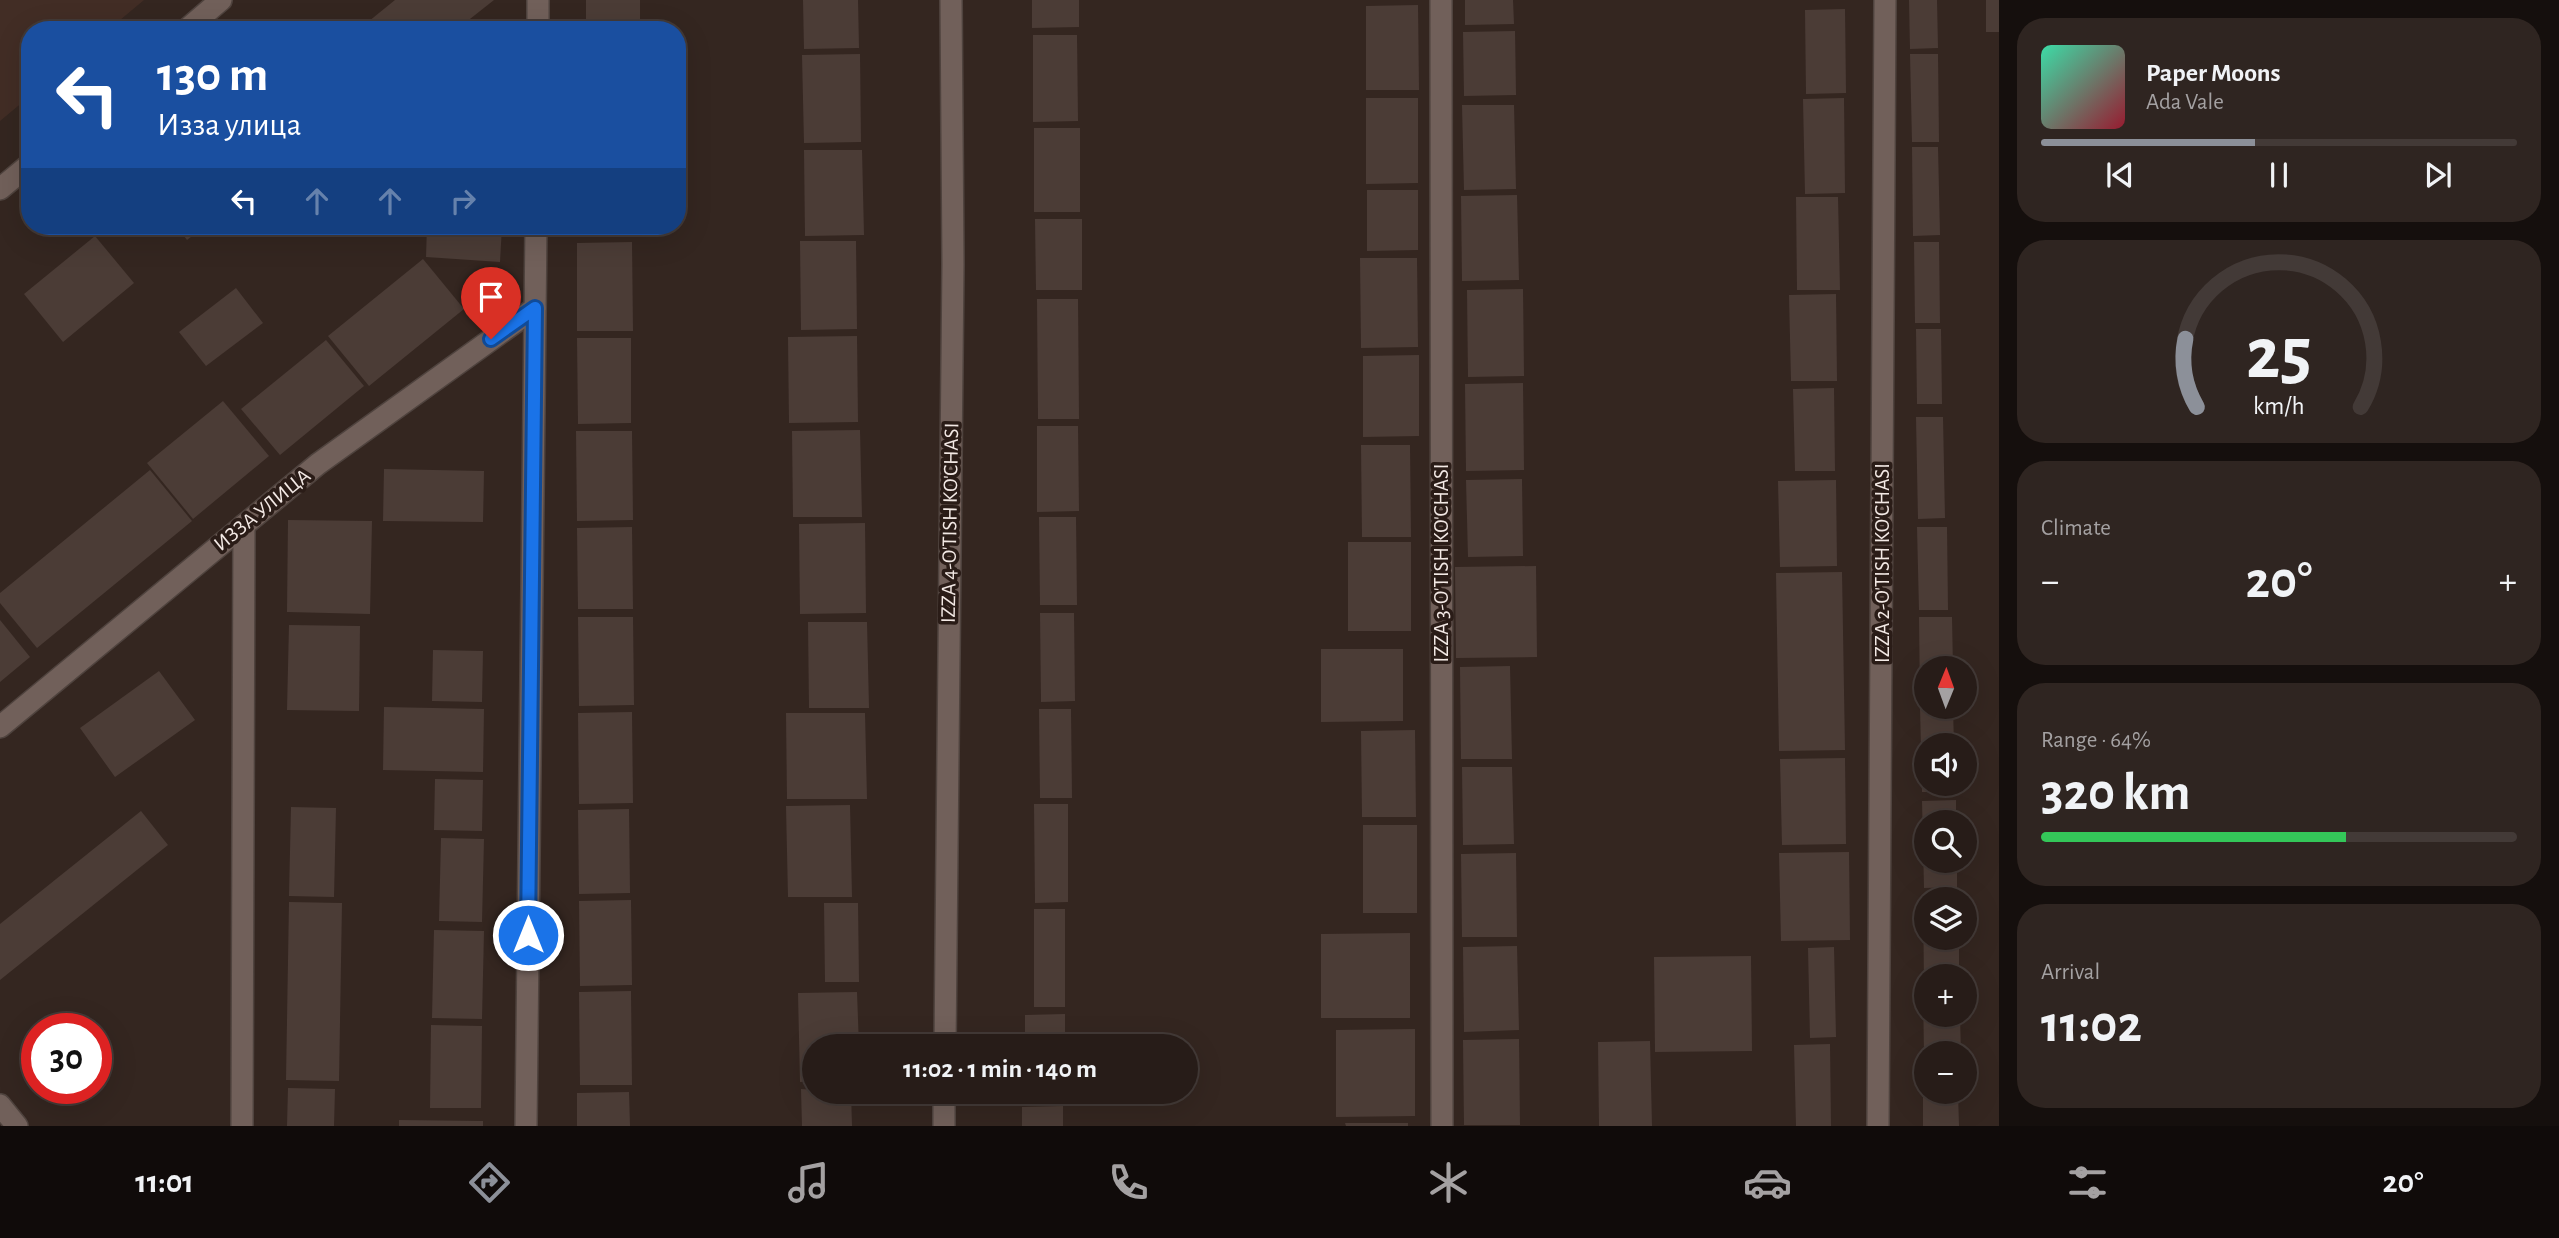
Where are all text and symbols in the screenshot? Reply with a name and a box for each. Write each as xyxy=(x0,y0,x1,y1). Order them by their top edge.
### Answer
icon: left xyxy=(42,49,133,140)
text: 130 m xyxy=(157,51,268,100)
text: Paper Moons xyxy=(2146,60,2281,86)
text: Ada Vale xyxy=(2146,91,2224,114)
text: Изза улица xyxy=(157,109,301,141)
icon: previous xyxy=(2101,156,2139,194)
icon: pause xyxy=(2260,156,2298,194)
icon: next xyxy=(2419,156,2457,194)
icon: left xyxy=(225,182,263,220)
icon: ahead xyxy=(298,182,336,220)
icon: ahead xyxy=(371,182,409,220)
icon: right xyxy=(444,182,482,220)
pin xyxy=(461,267,521,339)
icon: arrive xyxy=(472,278,510,316)
text: 25 xyxy=(2246,320,2312,393)
text: km/h xyxy=(2253,394,2305,419)
street label: IZZA 4-O'TISH KO'CHASI xyxy=(938,423,962,623)
street label: IZZA 2-O'TISH KO'CHASI xyxy=(1872,463,1893,663)
street label: IZZA 3-O'TISH KO'CHASI xyxy=(1431,464,1452,662)
street label: ИЗЗА УЛИЦА xyxy=(210,465,314,555)
text: Climate xyxy=(2041,517,2111,540)
text: 20° xyxy=(2246,555,2312,607)
text: − xyxy=(2041,563,2059,601)
text: + xyxy=(2499,563,2517,601)
north arrow xyxy=(1914,656,1978,719)
map controls xyxy=(1914,656,1977,1104)
text: Range · 64% xyxy=(2041,729,2151,752)
button: sound xyxy=(1914,733,1977,796)
text: 320 km xyxy=(2041,767,2191,819)
button: search xyxy=(1914,810,1977,873)
button: layers xyxy=(1914,887,1977,950)
position arrow xyxy=(491,898,565,972)
text: Arrival xyxy=(2041,961,2100,984)
button: + xyxy=(1914,964,1977,1027)
text: 11:02 xyxy=(2041,999,2142,1051)
speed limit sign: 30 xyxy=(21,1013,112,1104)
button: − xyxy=(1914,1041,1977,1104)
text: 11:02 · 1 min · 140 m xyxy=(903,1056,1097,1082)
icon: directions xyxy=(465,1158,514,1207)
icon: music xyxy=(784,1158,833,1207)
icon: phone xyxy=(1104,1158,1153,1207)
icon: climate xyxy=(1424,1158,1473,1207)
icon: car xyxy=(1743,1158,1792,1207)
icon: filters xyxy=(2063,1158,2112,1207)
text: 11:01 xyxy=(135,1166,194,1198)
text: 20° xyxy=(2382,1166,2424,1198)

